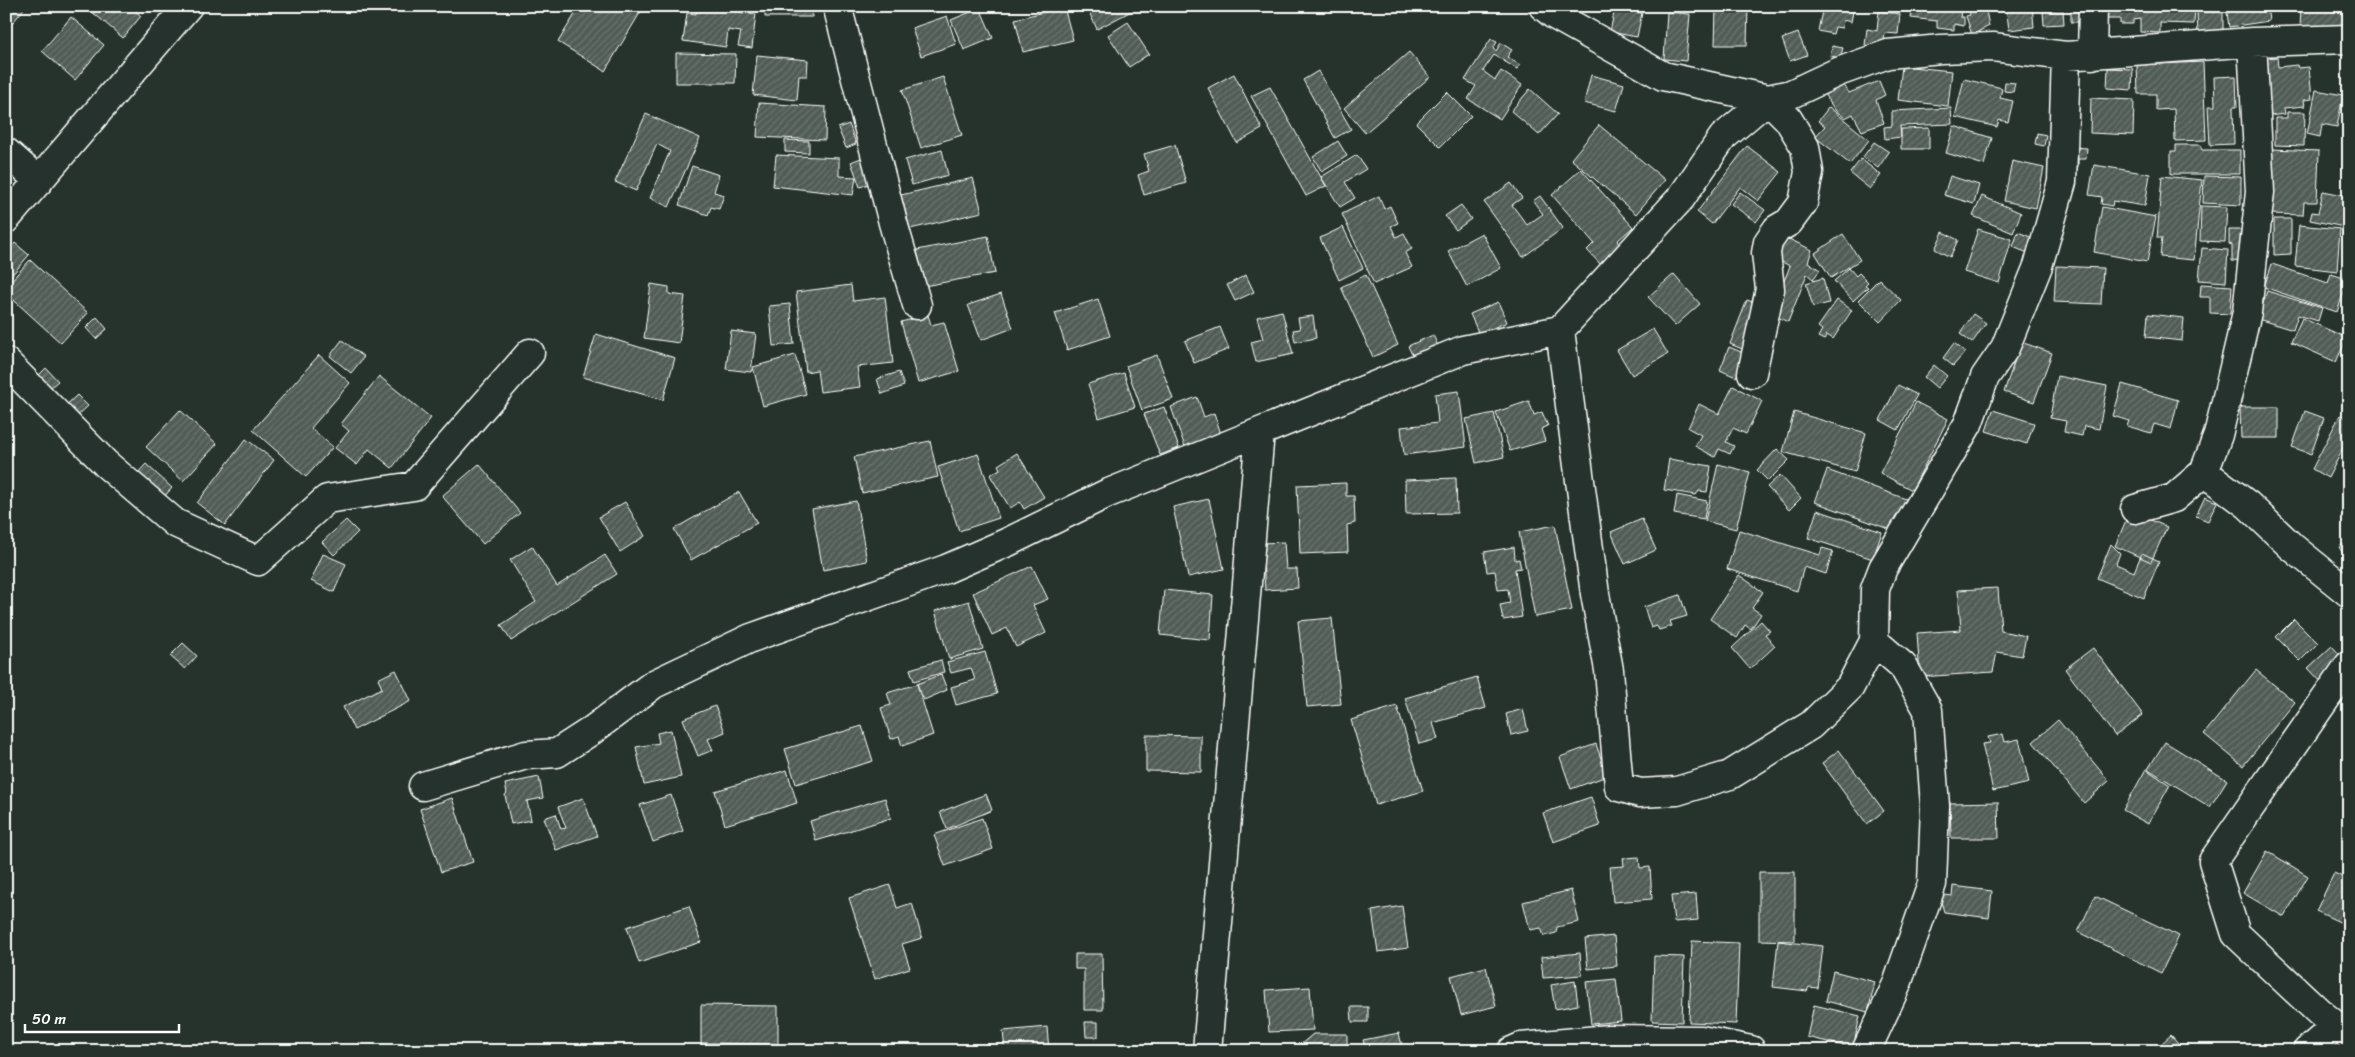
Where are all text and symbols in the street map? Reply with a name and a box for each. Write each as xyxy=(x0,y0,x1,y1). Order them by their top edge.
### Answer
scale bar xyxy=(25,1002,179,1034)
text: 50 m xyxy=(32,1006,67,1032)

